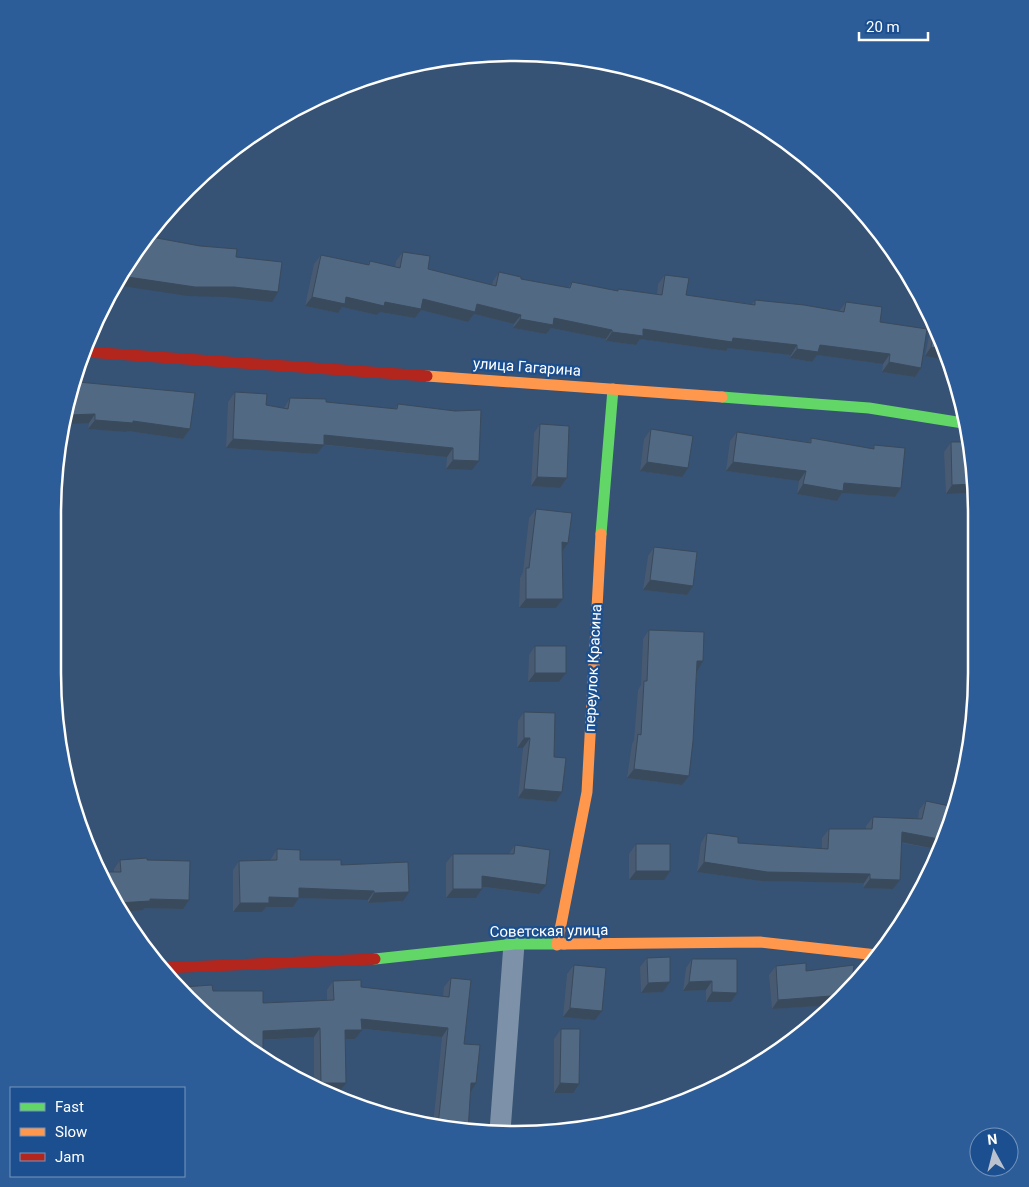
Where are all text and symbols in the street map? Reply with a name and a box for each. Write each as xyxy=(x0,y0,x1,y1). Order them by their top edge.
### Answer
scale bar xyxy=(859,10,928,42)
text: 20 m xyxy=(866,18,900,36)
street label: улица Гагарина xyxy=(472,354,582,380)
street label: переулок Красина xyxy=(581,604,605,732)
street label: Советская улица xyxy=(490,921,608,941)
legend xyxy=(10,1087,185,1177)
text: Fast xyxy=(55,1098,84,1116)
text: Slow xyxy=(55,1123,87,1141)
north arrow xyxy=(969,1127,1019,1177)
text: N xyxy=(987,1131,998,1148)
text: Jam xyxy=(55,1148,85,1166)

